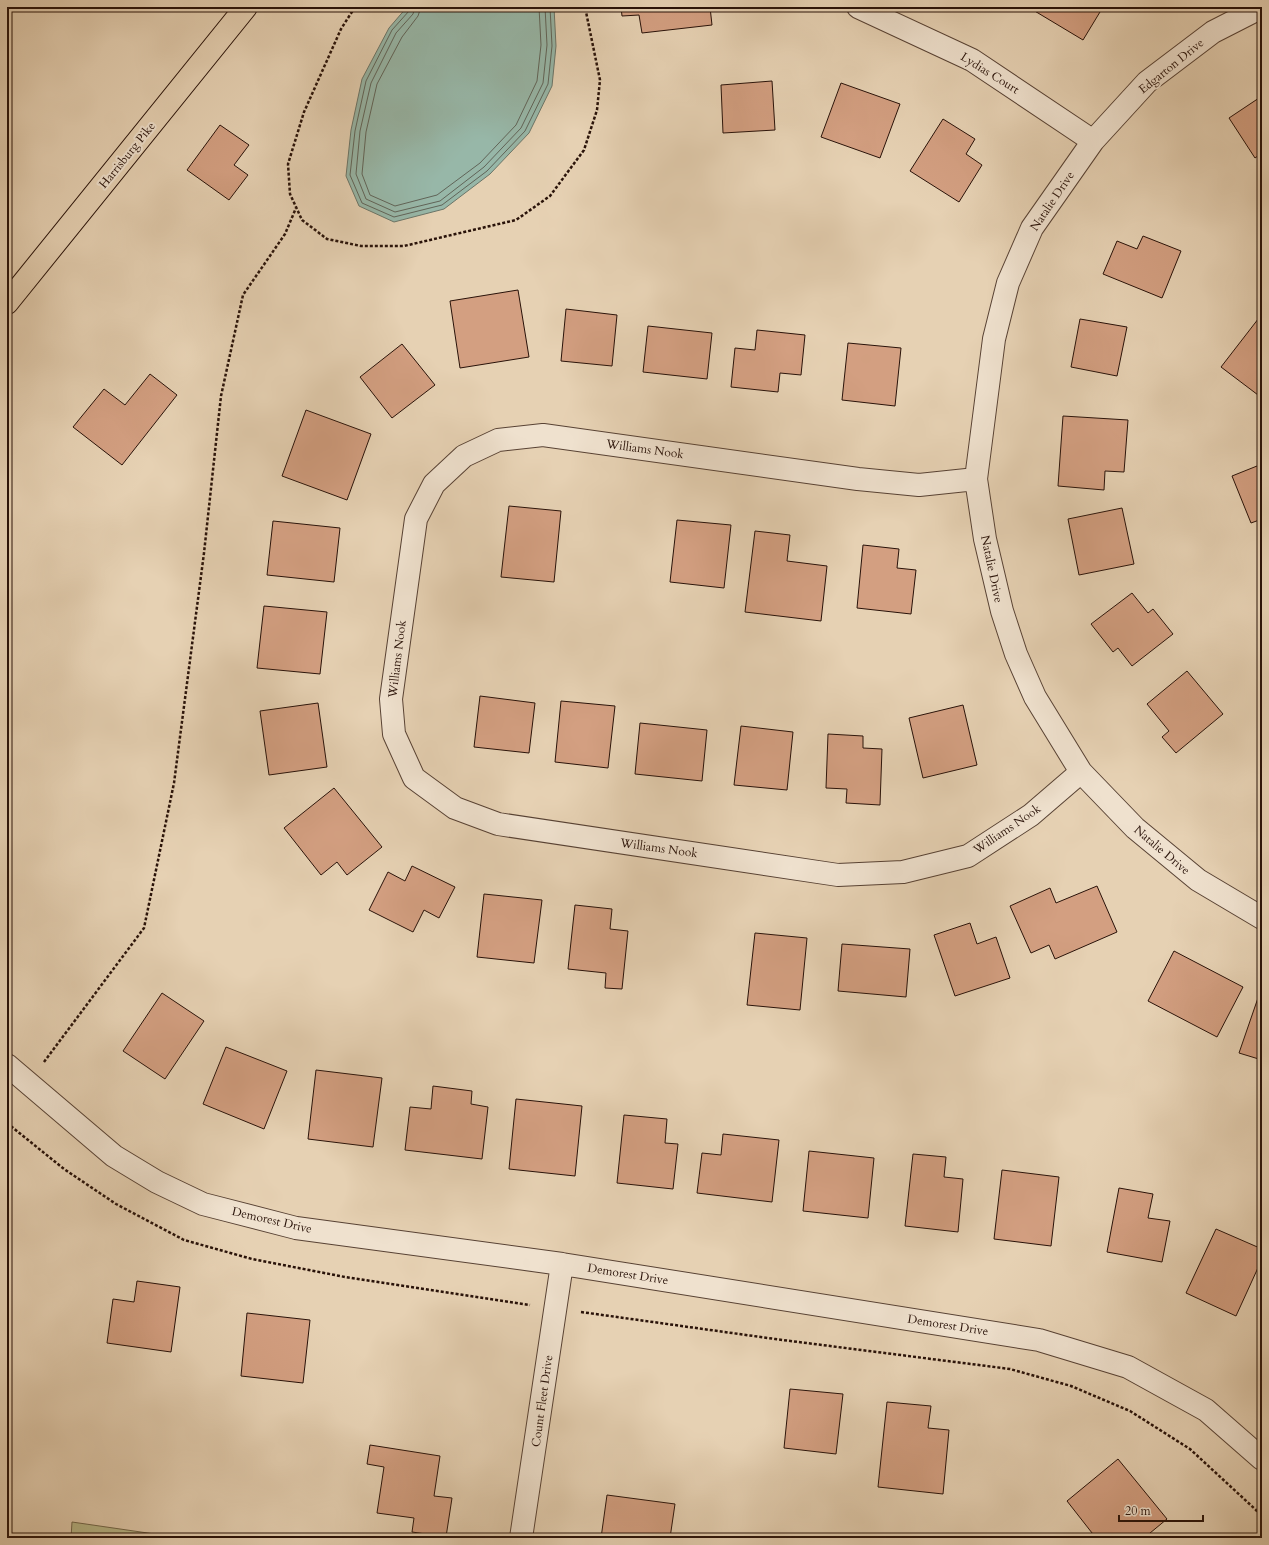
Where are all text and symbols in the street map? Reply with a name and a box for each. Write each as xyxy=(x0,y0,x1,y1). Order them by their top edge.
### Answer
street label: Edgarton Drive xyxy=(1135,35,1207,97)
street label: Lydias Court xyxy=(958,49,1022,97)
street label: Harrisburg Pike xyxy=(95,118,159,192)
street label: Natalie Drive xyxy=(1026,168,1078,234)
street label: Williams Nook xyxy=(604,435,685,462)
street label: Natalie Drive xyxy=(977,534,1007,604)
street label: Williams Nook xyxy=(384,619,410,700)
street label: Williams Nook xyxy=(969,800,1044,858)
street label: Natalie Drive xyxy=(1131,822,1193,878)
street label: Williams Nook xyxy=(618,834,699,861)
street label: Demorest Drive xyxy=(230,1203,314,1237)
street label: Demorest Drive xyxy=(586,1260,670,1288)
street label: Demorest Drive xyxy=(906,1311,990,1339)
street label: Count Fleet Drive xyxy=(528,1354,556,1448)
scale bar xyxy=(1119,1497,1203,1523)
text: 20 m xyxy=(1125,1503,1152,1519)

